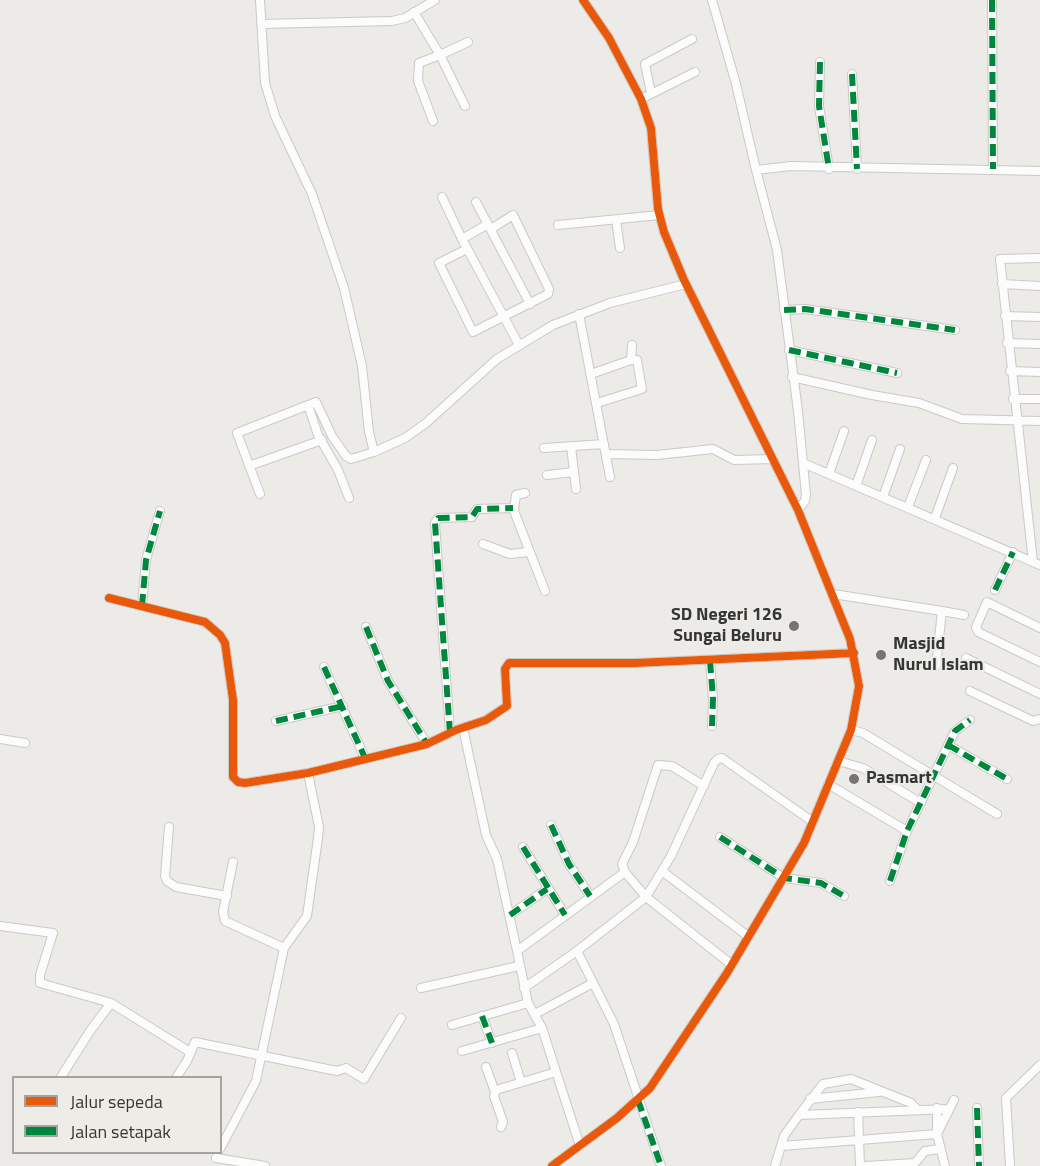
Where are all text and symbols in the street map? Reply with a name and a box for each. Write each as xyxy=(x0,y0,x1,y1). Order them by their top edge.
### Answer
place label: SD Negeri 126 Sungai Beluru xyxy=(671,605,782,648)
marker: SD Negeri 126 Sungai Beluru xyxy=(787,619,801,633)
place label: Masjid Nurul Islam xyxy=(893,634,984,676)
marker: Masjid Nurul Islam xyxy=(874,648,888,662)
place label: Pasmart xyxy=(866,768,932,790)
marker: Pasmart xyxy=(847,772,861,786)
legend xyxy=(12,1076,222,1154)
text: Jalur sepeda xyxy=(70,1088,163,1115)
text: Jalan setapak xyxy=(70,1118,171,1145)

